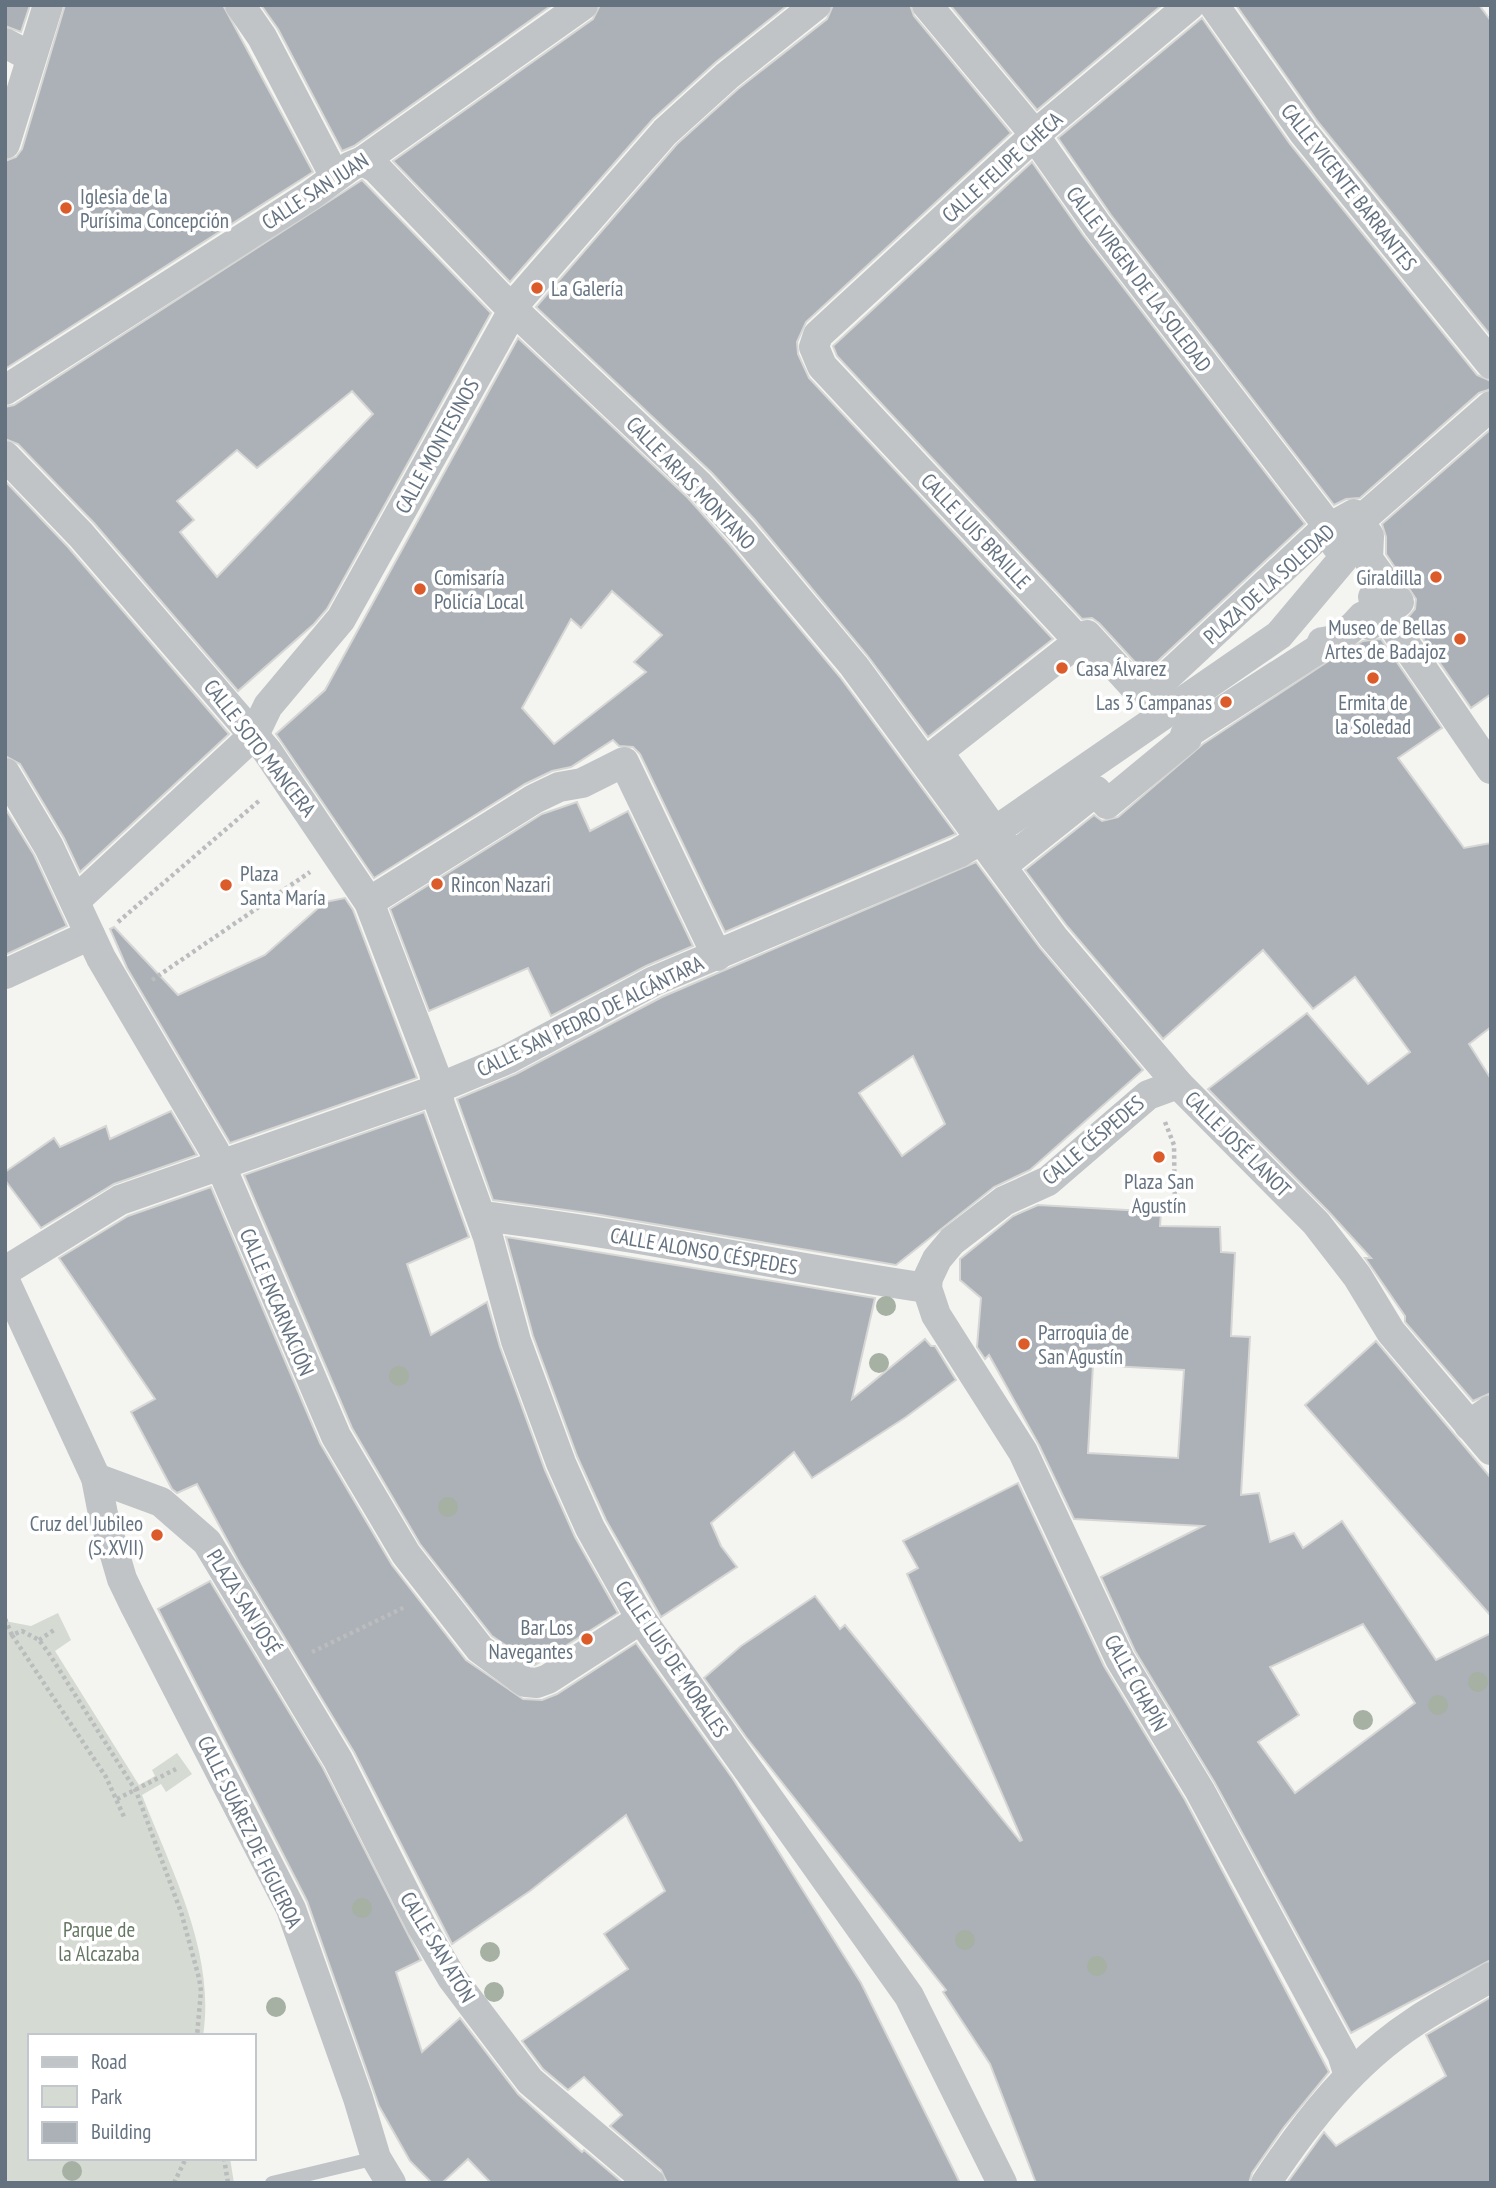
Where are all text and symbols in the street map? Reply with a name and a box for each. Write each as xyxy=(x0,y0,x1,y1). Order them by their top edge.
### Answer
street label: CALLE VICENTE BARRANTES xyxy=(1275,98,1423,276)
street label: CALLE FELIPE CHECA xyxy=(936,106,1068,228)
street label: CALLE SAN JUAN xyxy=(257,147,373,235)
street label: CALLE VIRGEN DE LA SOLEDAD xyxy=(1060,181,1218,377)
place label: Iglesia de la Purísima Concepción xyxy=(80,183,229,234)
marker: Iglesia de la Purísima Concepción xyxy=(58,200,74,216)
place label: La Galería xyxy=(551,275,623,302)
marker: La Galería xyxy=(529,280,545,296)
street label: CALLE MONTESINOS xyxy=(389,374,485,518)
street label: CALLE ARIAS MONTANO xyxy=(621,411,761,555)
street label: CALLE LUIS BRAILLE xyxy=(915,467,1037,595)
street label: PLAZA DE LA SOLEDAD xyxy=(1198,518,1340,650)
place label: Comisaría Policía Local xyxy=(434,564,524,615)
place label: Giraldilla xyxy=(1356,564,1422,591)
marker: Giraldilla xyxy=(1428,569,1444,585)
marker: Comisaría Policía Local xyxy=(412,581,428,597)
place label: Museo de Bellas Artes de Badajoz xyxy=(1325,614,1446,665)
marker: Museo de Bellas Artes de Badajoz xyxy=(1452,631,1468,647)
place label: Casa Álvarez xyxy=(1076,655,1166,682)
marker: Casa Álvarez xyxy=(1054,660,1070,676)
marker: Ermita de la Soledad xyxy=(1365,670,1381,686)
street label: CALLE SOTO MANCERA xyxy=(198,674,322,822)
place label: Las 3 Campanas xyxy=(1096,689,1212,716)
place label: Ermita de la Soledad xyxy=(1335,689,1411,740)
marker: Las 3 Campanas xyxy=(1218,694,1234,710)
place label: Plaza Santa María xyxy=(240,860,326,911)
place label: Rincon Nazari xyxy=(451,871,551,898)
marker: Rincon Nazari xyxy=(429,876,445,892)
marker: Plaza Santa María xyxy=(218,877,234,893)
street label: CALLE SAN PEDRO DE ALCÁNTARA xyxy=(472,949,708,1083)
street label: CALLE JOSÉ LANOT xyxy=(1179,1085,1297,1203)
street label: CALLE CÉSPEDES xyxy=(1036,1089,1150,1191)
marker: Plaza San Agustín xyxy=(1151,1149,1167,1165)
place label: Plaza San Agustín xyxy=(1124,1168,1194,1219)
street label: CALLE ALONSO CÉSPEDES xyxy=(608,1221,800,1281)
street label: CALLE ENCARNACIÓN xyxy=(234,1224,320,1380)
place label: Parroquia de San Agustín xyxy=(1038,1319,1129,1370)
marker: Parroquia de San Agustín xyxy=(1016,1336,1032,1352)
place label: Cruz del Jubileo (S. XVII) xyxy=(30,1510,143,1561)
marker: Cruz del Jubileo (S. XVII) xyxy=(149,1527,165,1543)
street label: PLAZA SAN JOSÉ xyxy=(201,1544,287,1660)
street label: CALLE LUIS DE MORALES xyxy=(609,1575,735,1743)
place label: Bar Los Navegantes xyxy=(489,1614,573,1665)
street label: CALLE CHAPÍN xyxy=(1098,1630,1174,1736)
marker: Bar Los Navegantes xyxy=(579,1631,595,1647)
street label: CALLE SUÁREZ DE FIGUEROA xyxy=(192,1731,308,1933)
street label: CALLE SAN ATÓN xyxy=(394,1887,482,2007)
park label: Parque de la Alcazaba xyxy=(58,1916,140,1967)
legend xyxy=(28,2034,256,2160)
text: Road xyxy=(91,2048,127,2075)
text: Park xyxy=(91,2083,122,2110)
text: Building xyxy=(91,2118,151,2145)

